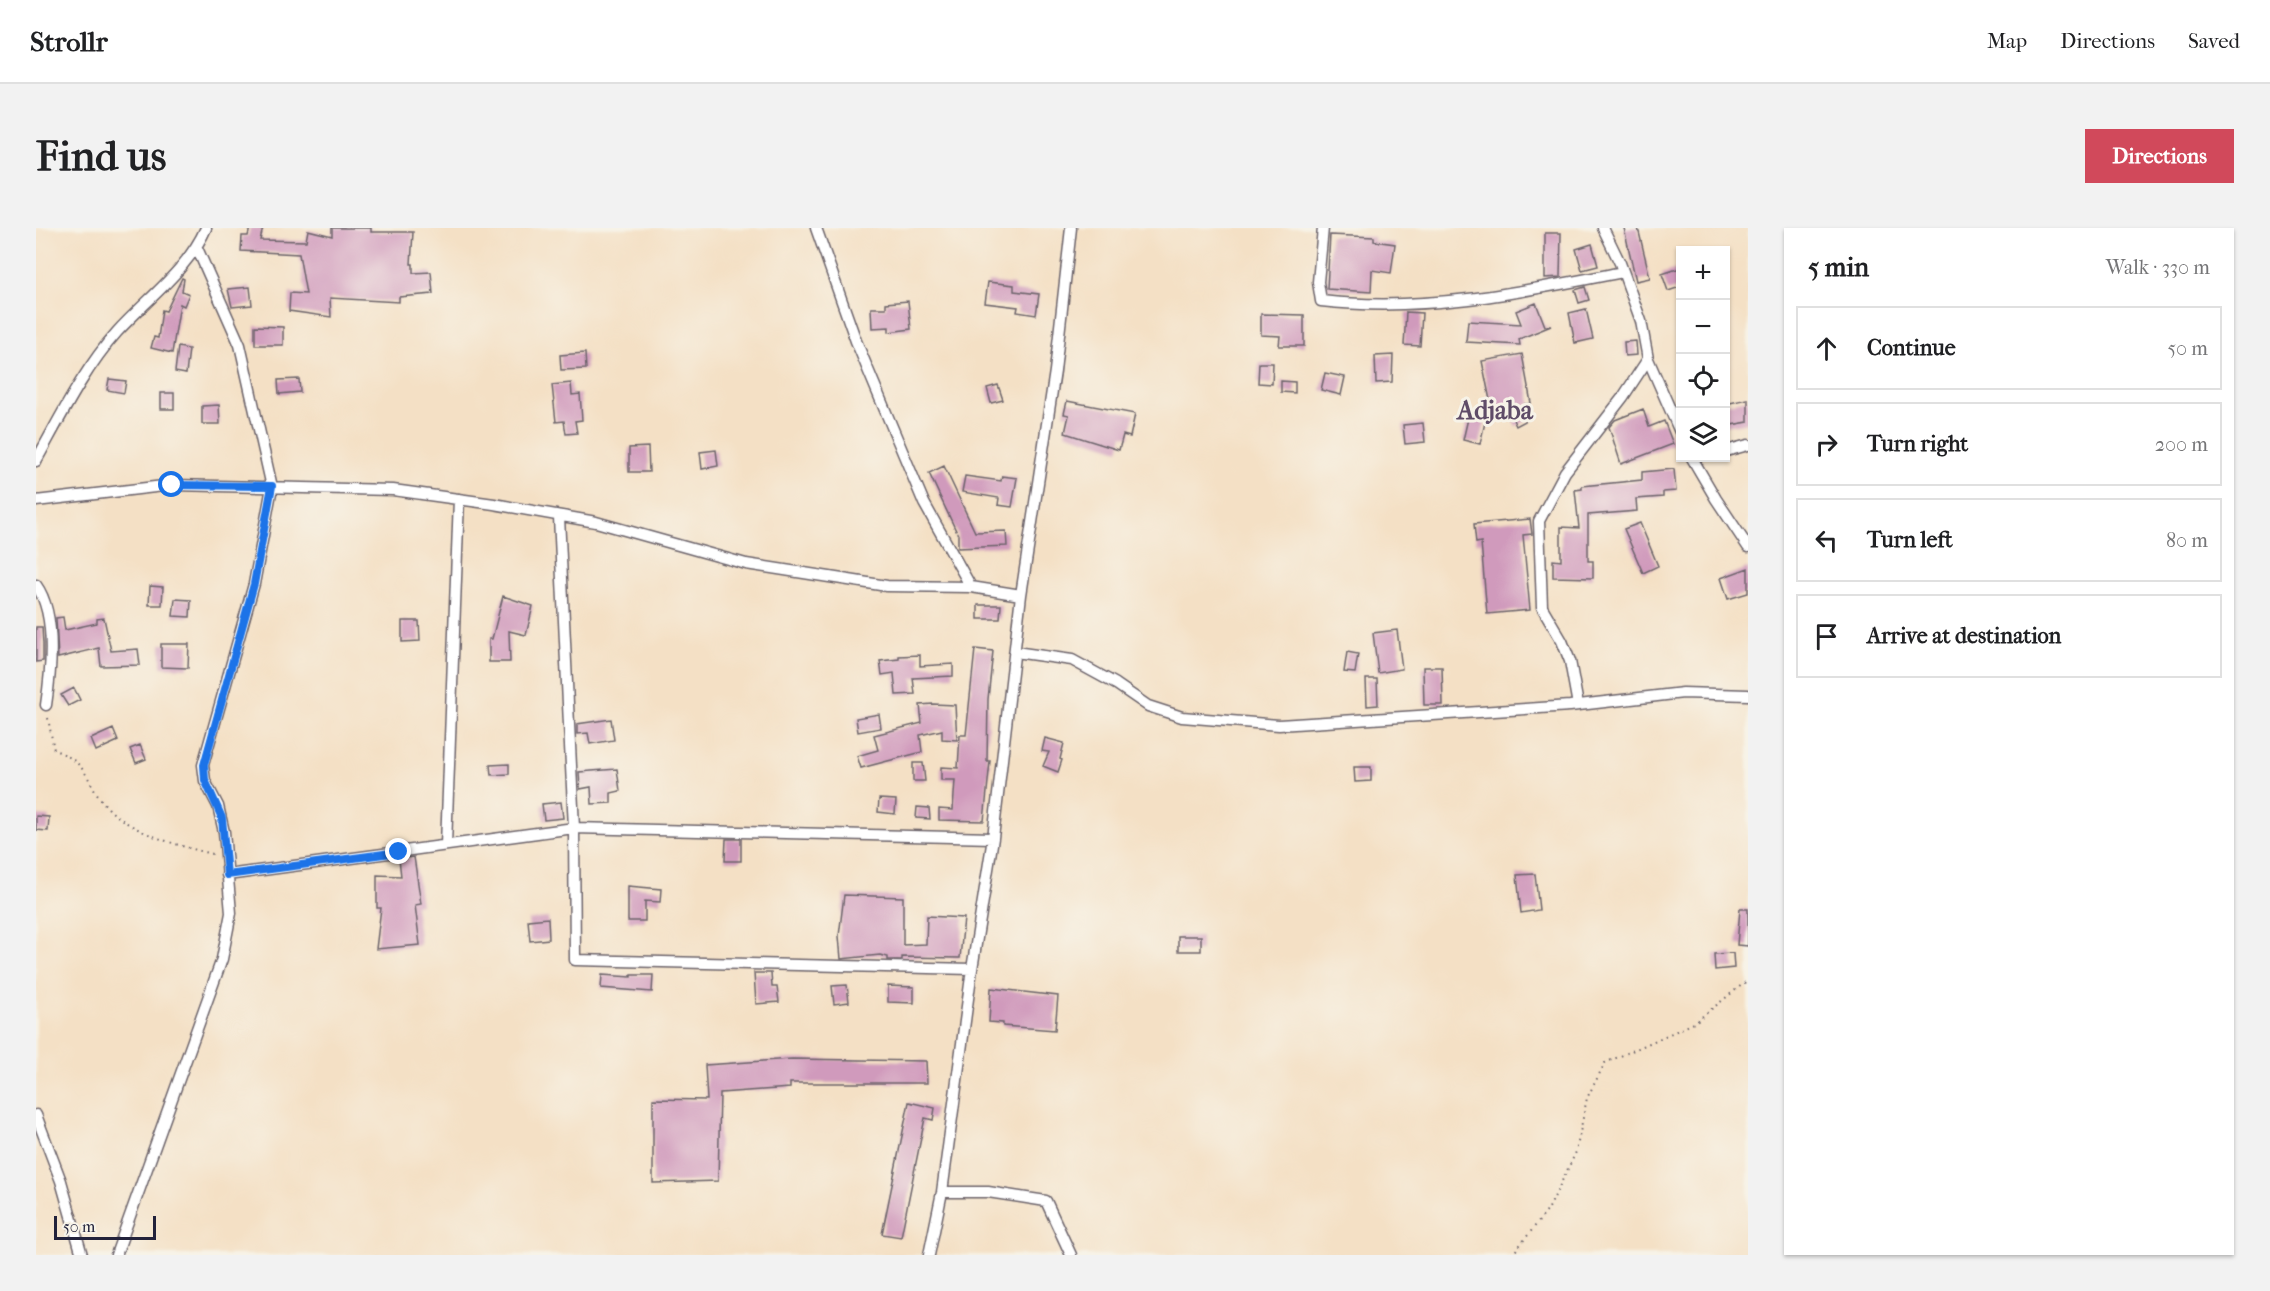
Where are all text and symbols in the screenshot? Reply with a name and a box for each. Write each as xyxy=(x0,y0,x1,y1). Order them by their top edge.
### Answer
text: Strollr xyxy=(30,25,108,58)
text: Map xyxy=(1987,29,2027,53)
text: Directions xyxy=(2060,29,2155,53)
text: Saved xyxy=(2188,29,2240,53)
button: Directions xyxy=(2085,129,2234,183)
text: Find us xyxy=(36,132,166,181)
map controls xyxy=(1676,246,1730,462)
button: + xyxy=(1676,246,1730,300)
text: 5 min xyxy=(1808,252,1869,283)
text: Walk · 330 m xyxy=(2106,256,2210,279)
button: − xyxy=(1676,300,1730,354)
icon: ahead xyxy=(1810,332,1843,365)
text: Continue xyxy=(1867,335,1956,361)
text: 50 m xyxy=(2167,337,2208,360)
button: locate xyxy=(1676,354,1730,408)
district label: Adjaba xyxy=(1455,395,1534,426)
button: layers xyxy=(1676,408,1730,462)
icon: right xyxy=(1810,428,1843,461)
text: Turn right xyxy=(1867,431,1968,457)
text: 200 m xyxy=(2155,433,2208,456)
route start xyxy=(158,471,184,497)
icon: left xyxy=(1810,524,1843,557)
text: Turn left xyxy=(1867,527,1953,553)
text: 80 m xyxy=(2166,529,2208,552)
icon: arrive xyxy=(1810,620,1843,653)
text: Arrive at destination xyxy=(1867,623,2061,649)
route end xyxy=(385,838,411,864)
scale bar xyxy=(54,1213,156,1240)
text: 50 m xyxy=(63,1217,95,1236)

